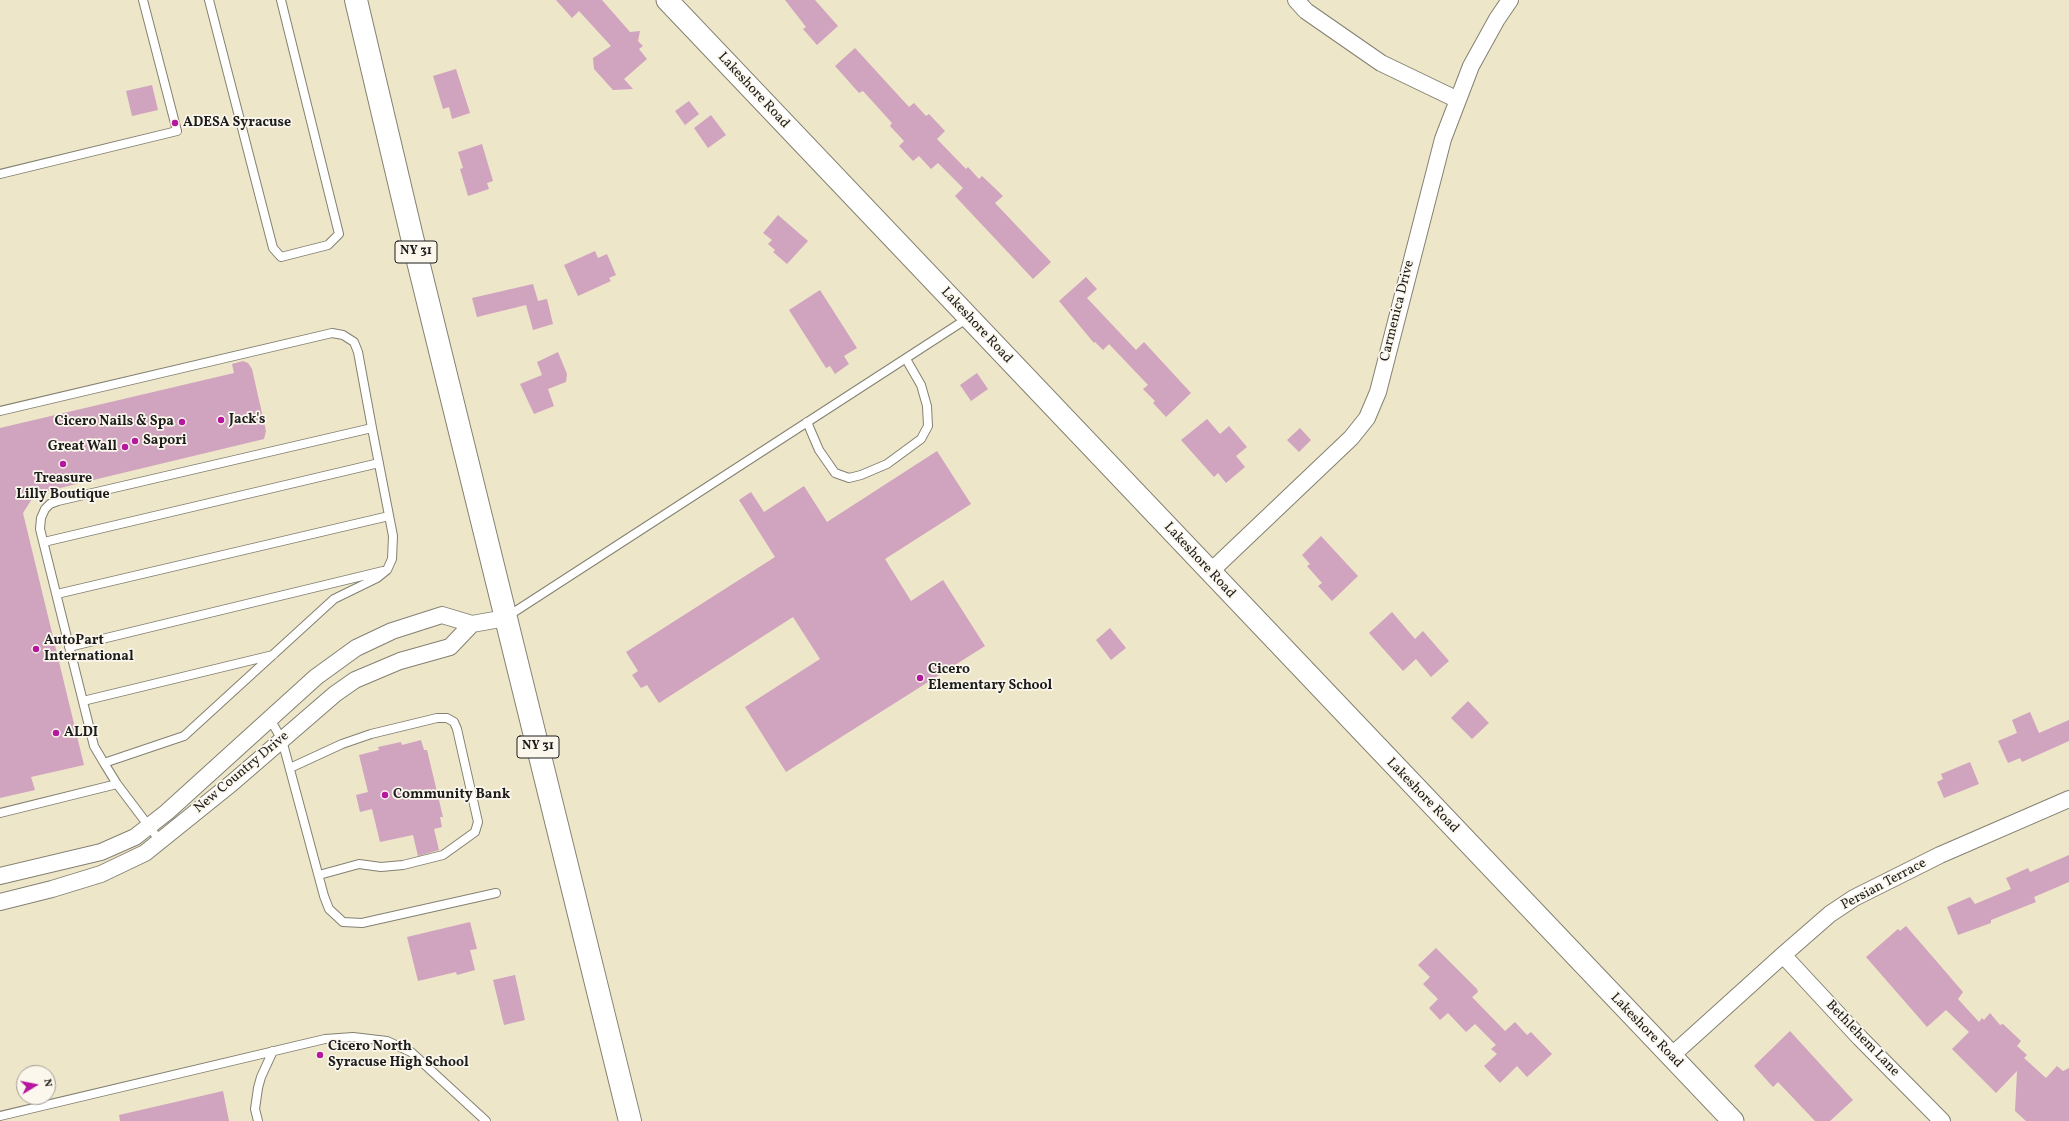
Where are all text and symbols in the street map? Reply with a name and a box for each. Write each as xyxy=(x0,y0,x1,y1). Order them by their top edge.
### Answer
street label: Lakeshore Road xyxy=(714,50,792,132)
place label: ADESA Syracuse xyxy=(183,115,291,131)
marker: ADESA Syracuse xyxy=(170,118,180,128)
road number: NY 31 xyxy=(395,241,437,263)
street label: Carmenica Drive xyxy=(1377,259,1419,363)
street label: Lakeshore Road xyxy=(937,285,1015,367)
place label: Jack's xyxy=(229,412,265,428)
place label: Cicero Nails & Spa xyxy=(54,414,174,430)
marker: Jack's xyxy=(216,415,226,425)
marker: Cicero Nails & Spa xyxy=(177,417,187,427)
place label: Sapori xyxy=(143,433,187,449)
marker: Sapori xyxy=(130,436,140,446)
place label: Great Wall xyxy=(48,439,117,455)
marker: Great Wall xyxy=(120,442,130,452)
marker: Treasure Lilly Boutique xyxy=(58,459,68,469)
place label: Treasure Lilly Boutique xyxy=(16,471,110,504)
street label: Lakeshore Road xyxy=(1160,520,1238,602)
place label: AutoPart International xyxy=(44,633,134,666)
marker: AutoPart International xyxy=(31,644,41,654)
place label: Cicero Elementary School xyxy=(928,662,1052,694)
marker: Cicero Elementary School xyxy=(915,673,925,683)
place label: ALDI xyxy=(64,725,98,741)
marker: ALDI xyxy=(51,728,61,738)
street label: New Country Drive xyxy=(191,728,293,818)
road number: NY 31 xyxy=(517,736,559,758)
street label: Lakeshore Road xyxy=(1382,755,1462,837)
place label: Community Bank xyxy=(393,787,510,803)
marker: Community Bank xyxy=(380,790,390,800)
street label: Persian Terrace xyxy=(1838,855,1930,915)
street label: Lakeshore Road xyxy=(1606,990,1686,1072)
street label: Bethlehem Lane xyxy=(1821,997,1903,1081)
place label: Cicero North Syracuse High School xyxy=(328,1039,469,1072)
marker: Cicero North Syracuse High School xyxy=(315,1050,325,1060)
north arrow xyxy=(16,1065,56,1105)
text: N xyxy=(39,1078,55,1088)

